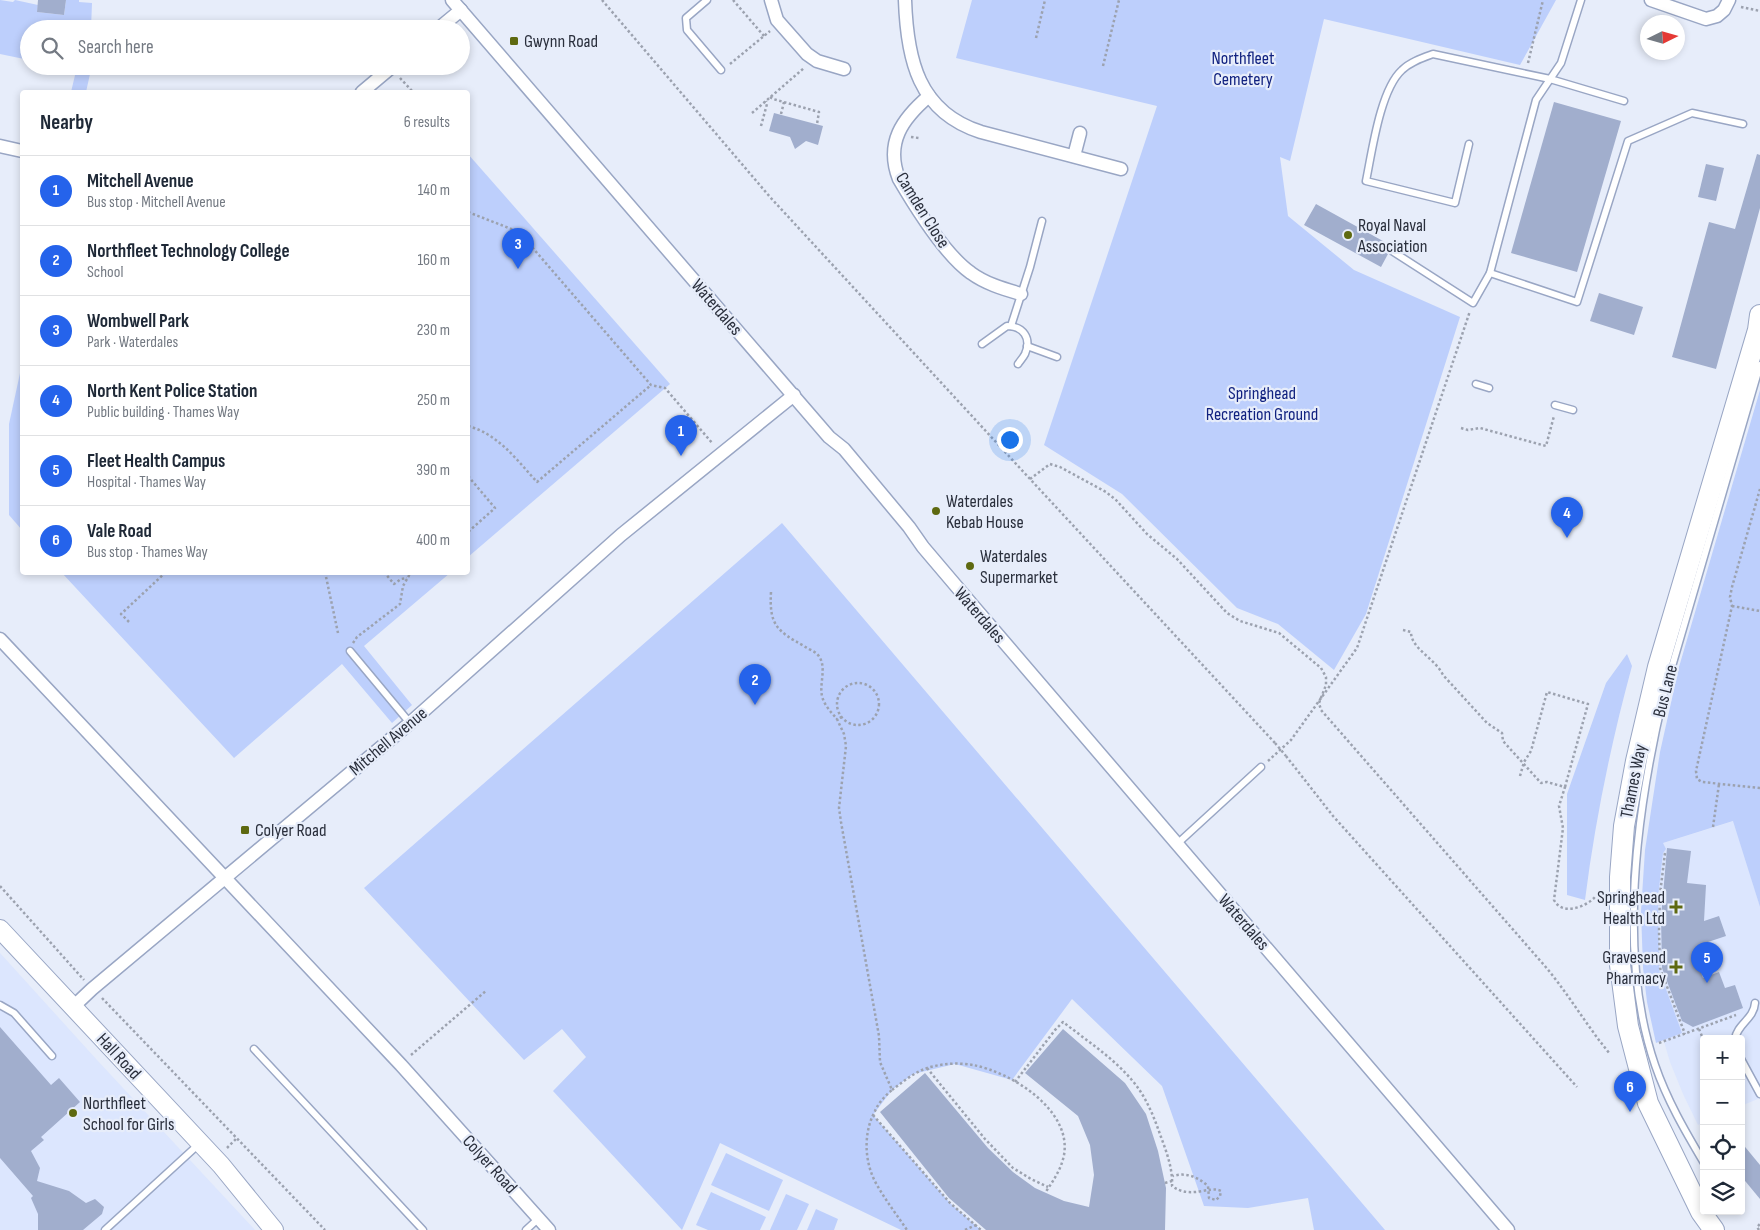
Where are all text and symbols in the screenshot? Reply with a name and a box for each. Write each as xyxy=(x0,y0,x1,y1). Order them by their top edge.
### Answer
north arrow xyxy=(1640,15,1685,60)
search box xyxy=(20,20,470,75)
place label: Gwynn Road xyxy=(524,31,598,52)
icon: search xyxy=(38,34,66,62)
marker: Gwynn Road xyxy=(508,35,520,47)
text: Search here xyxy=(78,36,154,59)
park label: Northfleet Cemetery xyxy=(1212,48,1275,90)
text: Nearby xyxy=(40,110,93,135)
text: 6 results xyxy=(404,113,450,132)
street label: Camden Close xyxy=(891,168,954,252)
text: Mitchell Avenue xyxy=(87,170,194,193)
text: 1 xyxy=(53,181,59,200)
text: 140 m xyxy=(418,181,450,200)
text: Bus stop · Mitchell Avenue xyxy=(87,193,226,212)
place label: Royal Naval Association xyxy=(1357,215,1427,257)
pin: 3 xyxy=(502,228,534,269)
marker: Royal Naval Association xyxy=(1342,229,1354,241)
text: Northfleet Technology College xyxy=(87,240,290,263)
text: 2 xyxy=(52,251,60,270)
text: 160 m xyxy=(417,251,450,270)
text: School xyxy=(87,263,123,282)
street label: Waterdales xyxy=(687,275,747,340)
text: Wombwell Park xyxy=(87,310,189,333)
text: 3 xyxy=(52,321,60,340)
text: 230 m xyxy=(417,321,450,340)
text: Park · Waterdales xyxy=(87,333,178,352)
text: North Kent Police Station xyxy=(87,380,258,403)
park label: Springhead Recreation Ground xyxy=(1206,383,1318,425)
text: 4 xyxy=(52,391,60,410)
text: 250 m xyxy=(417,391,450,410)
text: Public building · Thames Way xyxy=(87,403,239,422)
pin: 1 xyxy=(665,415,697,456)
your location xyxy=(997,427,1023,453)
text: Fleet Health Campus xyxy=(87,450,225,473)
text: 5 xyxy=(52,461,60,480)
text: 390 m xyxy=(416,461,450,480)
text: Hospital · Thames Way xyxy=(87,473,206,492)
place label: Waterdales Kebab House xyxy=(946,491,1024,533)
pin: 4 xyxy=(1551,497,1583,538)
marker: Waterdales Kebab House xyxy=(930,505,942,517)
text: Vale Road xyxy=(87,520,152,543)
text: 6 xyxy=(52,531,60,550)
text: 400 m xyxy=(416,531,450,550)
text: Bus stop · Thames Way xyxy=(87,543,208,562)
place label: Waterdales Supermarket xyxy=(980,546,1059,588)
marker: Waterdales Supermarket xyxy=(964,560,976,572)
street label: Waterdales xyxy=(950,583,1010,648)
street label: Bus Lane xyxy=(1649,663,1682,720)
pin: 2 xyxy=(739,664,771,705)
street label: Mitchell Avenue xyxy=(345,703,431,780)
street label: Thames Way xyxy=(1616,742,1651,820)
place label: Colyer Road xyxy=(255,820,326,841)
marker: Colyer Road xyxy=(239,824,251,836)
place label: Springhead Health Ltd xyxy=(1597,887,1665,929)
street label: Waterdales xyxy=(1214,890,1274,955)
marker: Springhead Health Ltd xyxy=(1669,900,1683,914)
pin: 5 xyxy=(1691,942,1723,983)
place label: Gravesend Pharmacy xyxy=(1602,947,1666,989)
marker: Gravesend Pharmacy xyxy=(1670,961,1682,973)
street label: Hall Road xyxy=(92,1029,145,1084)
map controls xyxy=(1700,1035,1745,1215)
button: + xyxy=(1700,1035,1745,1080)
pin: 6 xyxy=(1614,1071,1646,1112)
button: − xyxy=(1700,1080,1745,1125)
place label: Northfleet School for Girls xyxy=(83,1093,174,1135)
marker: Northfleet School for Girls xyxy=(67,1107,79,1119)
button: locate xyxy=(1700,1125,1745,1170)
street label: Colyer Road xyxy=(458,1131,521,1198)
button: layers xyxy=(1700,1170,1745,1215)

